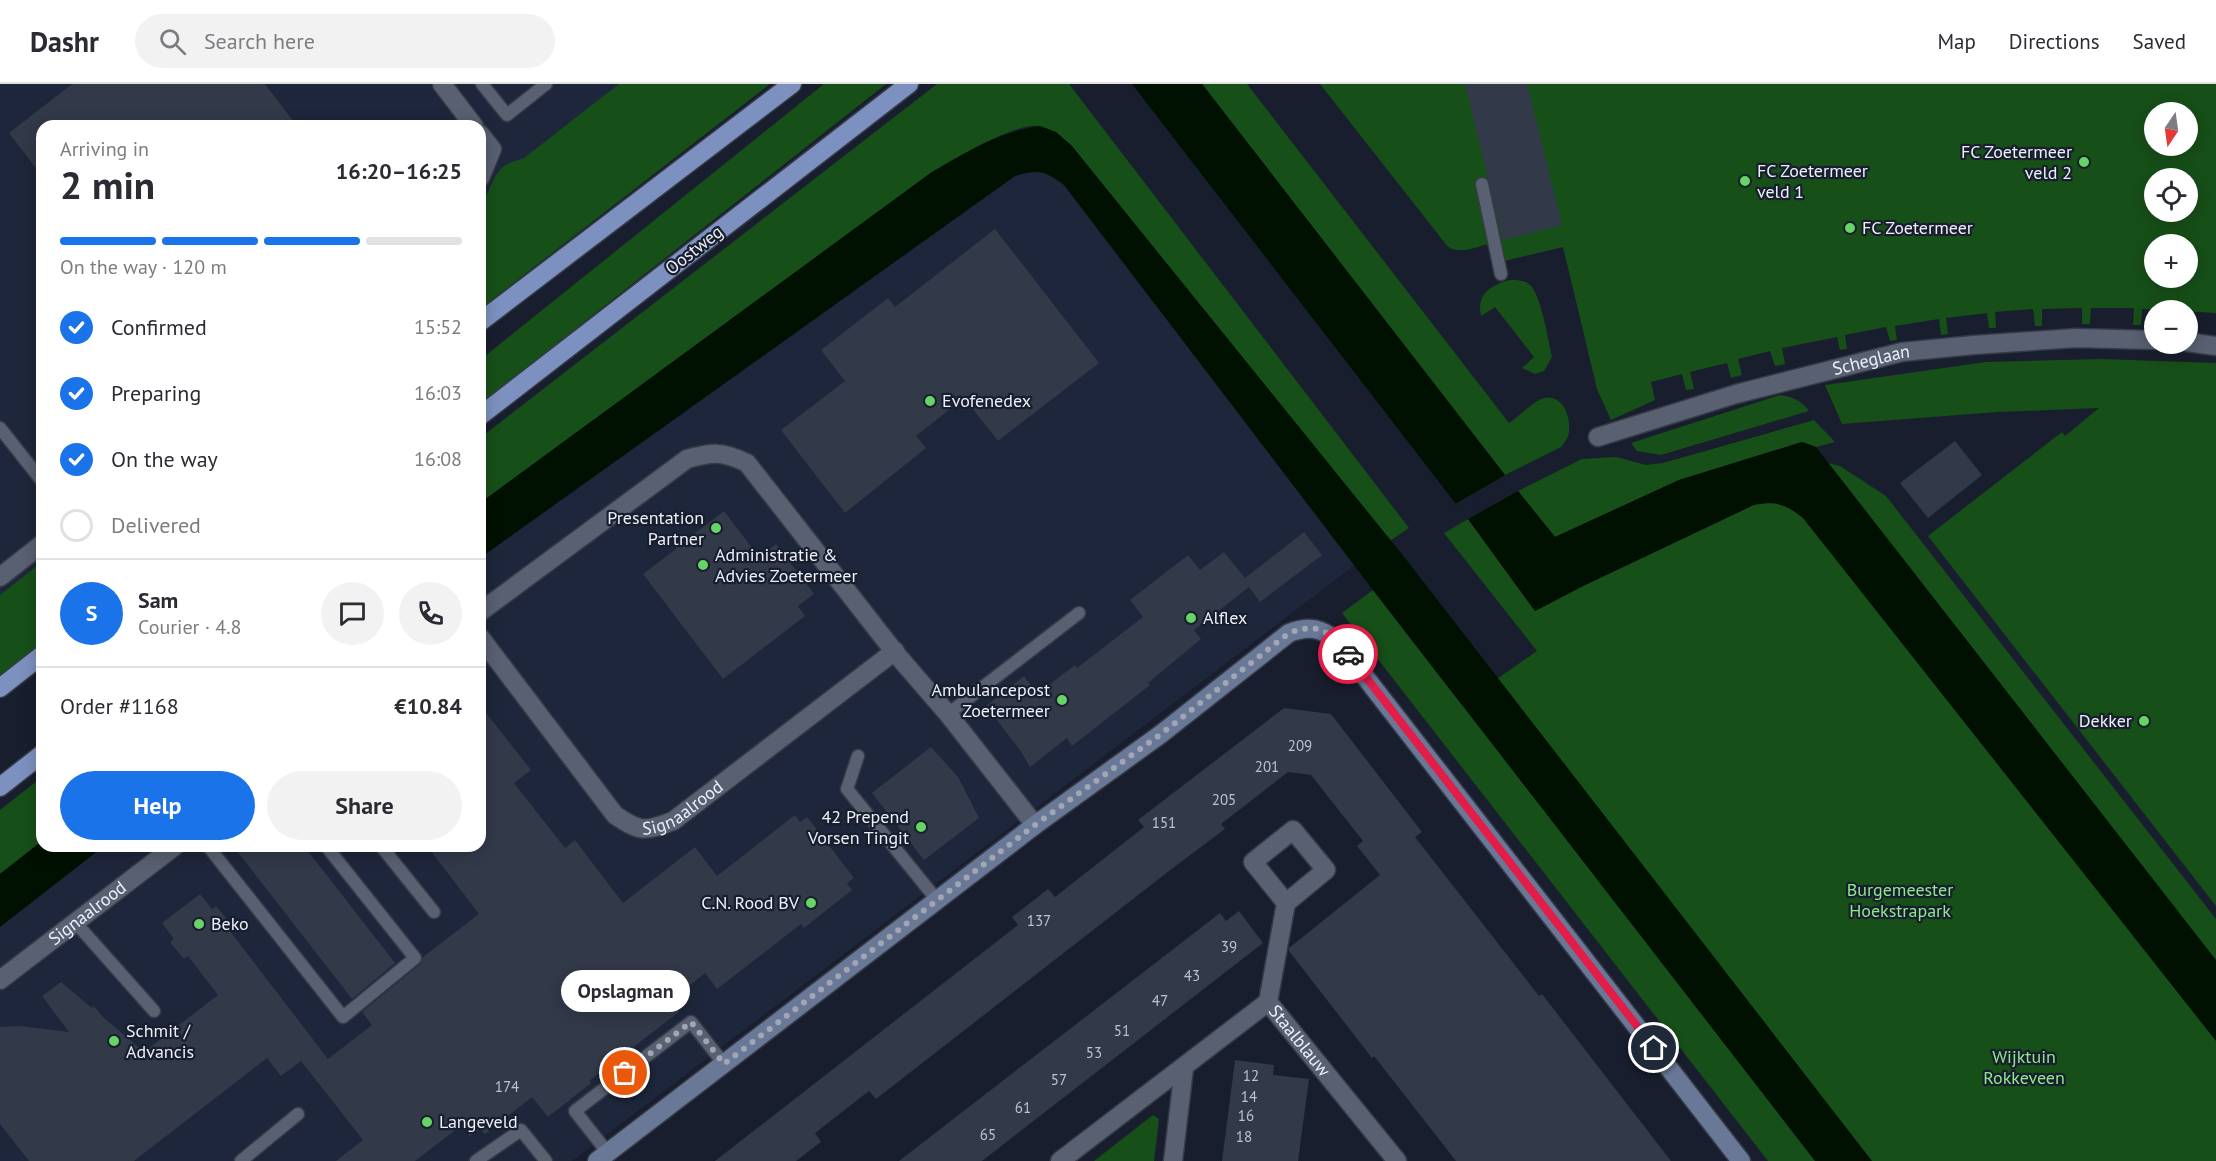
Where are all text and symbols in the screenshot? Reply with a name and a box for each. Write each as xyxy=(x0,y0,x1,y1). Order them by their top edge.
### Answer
search box xyxy=(135,14,555,68)
text: Dashr xyxy=(30,23,99,60)
icon: search xyxy=(156,25,189,58)
text: Search here xyxy=(204,27,315,55)
text: Map xyxy=(1937,28,1976,55)
text: Directions xyxy=(2009,28,2100,55)
text: Saved xyxy=(2133,28,2186,55)
north arrow xyxy=(2144,102,2198,156)
map controls xyxy=(2144,102,2198,354)
text: Arriving in xyxy=(60,136,149,162)
place label: FC Zoetermeer veld 2 xyxy=(1961,140,2072,184)
marker: FC Zoetermeer veld 2 xyxy=(2077,155,2091,169)
text: 16:20–16:25 xyxy=(336,157,462,185)
text: 2 min xyxy=(60,159,155,210)
place label: FC Zoetermeer veld 1 xyxy=(1757,159,1868,203)
button: locate xyxy=(2144,168,2198,222)
marker: FC Zoetermeer veld 1 xyxy=(1738,174,1752,188)
place label: FC Zoetermeer xyxy=(1862,216,1973,239)
street label: Oostweg xyxy=(660,220,727,279)
marker: FC Zoetermeer xyxy=(1843,221,1857,235)
button: + xyxy=(2144,234,2198,288)
text: On the way · 120 m xyxy=(60,254,227,280)
button: − xyxy=(2144,300,2198,354)
icon: check xyxy=(60,311,93,344)
text: Confirmed xyxy=(111,313,207,341)
text: 15:52 xyxy=(414,314,462,340)
street label: Scheglaan xyxy=(1830,339,1911,380)
icon: check xyxy=(60,377,93,410)
text: Preparing xyxy=(111,379,201,407)
text: 16:03 xyxy=(414,380,462,406)
place label: Evofenedex xyxy=(942,389,1031,412)
marker: Evofenedex xyxy=(923,394,937,408)
icon: check xyxy=(60,443,93,476)
text: On the way xyxy=(111,445,218,473)
text: 16:08 xyxy=(414,446,462,472)
place label: Presentation Partner xyxy=(607,506,704,550)
text: Delivered xyxy=(111,511,201,539)
marker: Presentation Partner xyxy=(709,521,723,535)
place label: Administratie & Advies Zoetermeer xyxy=(715,543,858,587)
marker: Administratie & Advies Zoetermeer xyxy=(696,558,710,572)
button: chat xyxy=(321,582,384,645)
button: phone xyxy=(399,582,462,645)
text: Sam xyxy=(138,586,178,614)
text: S xyxy=(86,599,97,627)
place label: Alflex xyxy=(1203,606,1247,629)
marker: Alflex xyxy=(1184,611,1198,625)
text: Courier · 4.8 xyxy=(138,614,241,640)
courier xyxy=(1318,624,1378,684)
icon: car xyxy=(1332,638,1365,671)
place label: Ambulancepost Zoetermeer xyxy=(931,678,1050,722)
text: Order #1168 xyxy=(60,692,179,720)
text: €10.84 xyxy=(394,692,462,720)
marker: Ambulancepost Zoetermeer xyxy=(1055,693,1069,707)
place label: Dekker xyxy=(2079,709,2132,732)
marker: Dekker xyxy=(2137,714,2151,728)
house number: 209 xyxy=(1288,736,1312,755)
house number: 201 xyxy=(1255,757,1279,776)
button: Help xyxy=(60,771,255,840)
button: Share xyxy=(267,771,462,840)
street label: Signaalrood xyxy=(641,775,727,840)
house number: 205 xyxy=(1212,790,1236,809)
place label: 42 Prepend Vorsen Tingit xyxy=(807,805,909,849)
house number: 151 xyxy=(1152,813,1176,832)
marker: 42 Prepend Vorsen Tingit xyxy=(914,820,928,834)
street label: Signaalrood xyxy=(43,876,131,950)
park label: Burgemeester Hoekstrapark xyxy=(1847,878,1953,922)
place label: C.N. Rood BV xyxy=(701,891,800,914)
marker: C.N. Rood BV xyxy=(804,896,818,910)
house number: 137 xyxy=(1027,911,1051,930)
place label: Beko xyxy=(211,912,249,935)
marker: Beko xyxy=(192,917,206,931)
house number: 39 xyxy=(1221,937,1237,956)
house number: 43 xyxy=(1184,966,1200,985)
callout: Opslagman xyxy=(560,971,690,1013)
text: Opslagman xyxy=(577,978,674,1004)
house number: 47 xyxy=(1152,991,1168,1010)
street label: Staalblauw xyxy=(1264,1000,1336,1082)
place label: Schmit / Advancis xyxy=(126,1019,194,1063)
house number: 51 xyxy=(1114,1021,1130,1040)
pin xyxy=(1628,1022,1679,1073)
icon: home xyxy=(1637,1031,1670,1064)
marker: Schmit / Advancis xyxy=(107,1034,121,1048)
house number: 53 xyxy=(1086,1043,1102,1062)
park label: Wijktuin Rokkeveen xyxy=(1983,1045,2065,1089)
pin xyxy=(599,1047,650,1098)
icon: bag xyxy=(608,1056,641,1089)
house number: 12 xyxy=(1243,1066,1259,1085)
house number: 57 xyxy=(1051,1070,1067,1089)
house number: 174 xyxy=(495,1077,519,1096)
house number: 14 xyxy=(1241,1087,1257,1106)
house number: 61 xyxy=(1015,1098,1031,1117)
house number: 16 xyxy=(1238,1106,1254,1125)
place label: Langeveld xyxy=(439,1110,518,1133)
marker: Langeveld xyxy=(420,1115,434,1129)
house number: 65 xyxy=(980,1125,996,1144)
house number: 18 xyxy=(1236,1127,1252,1146)

